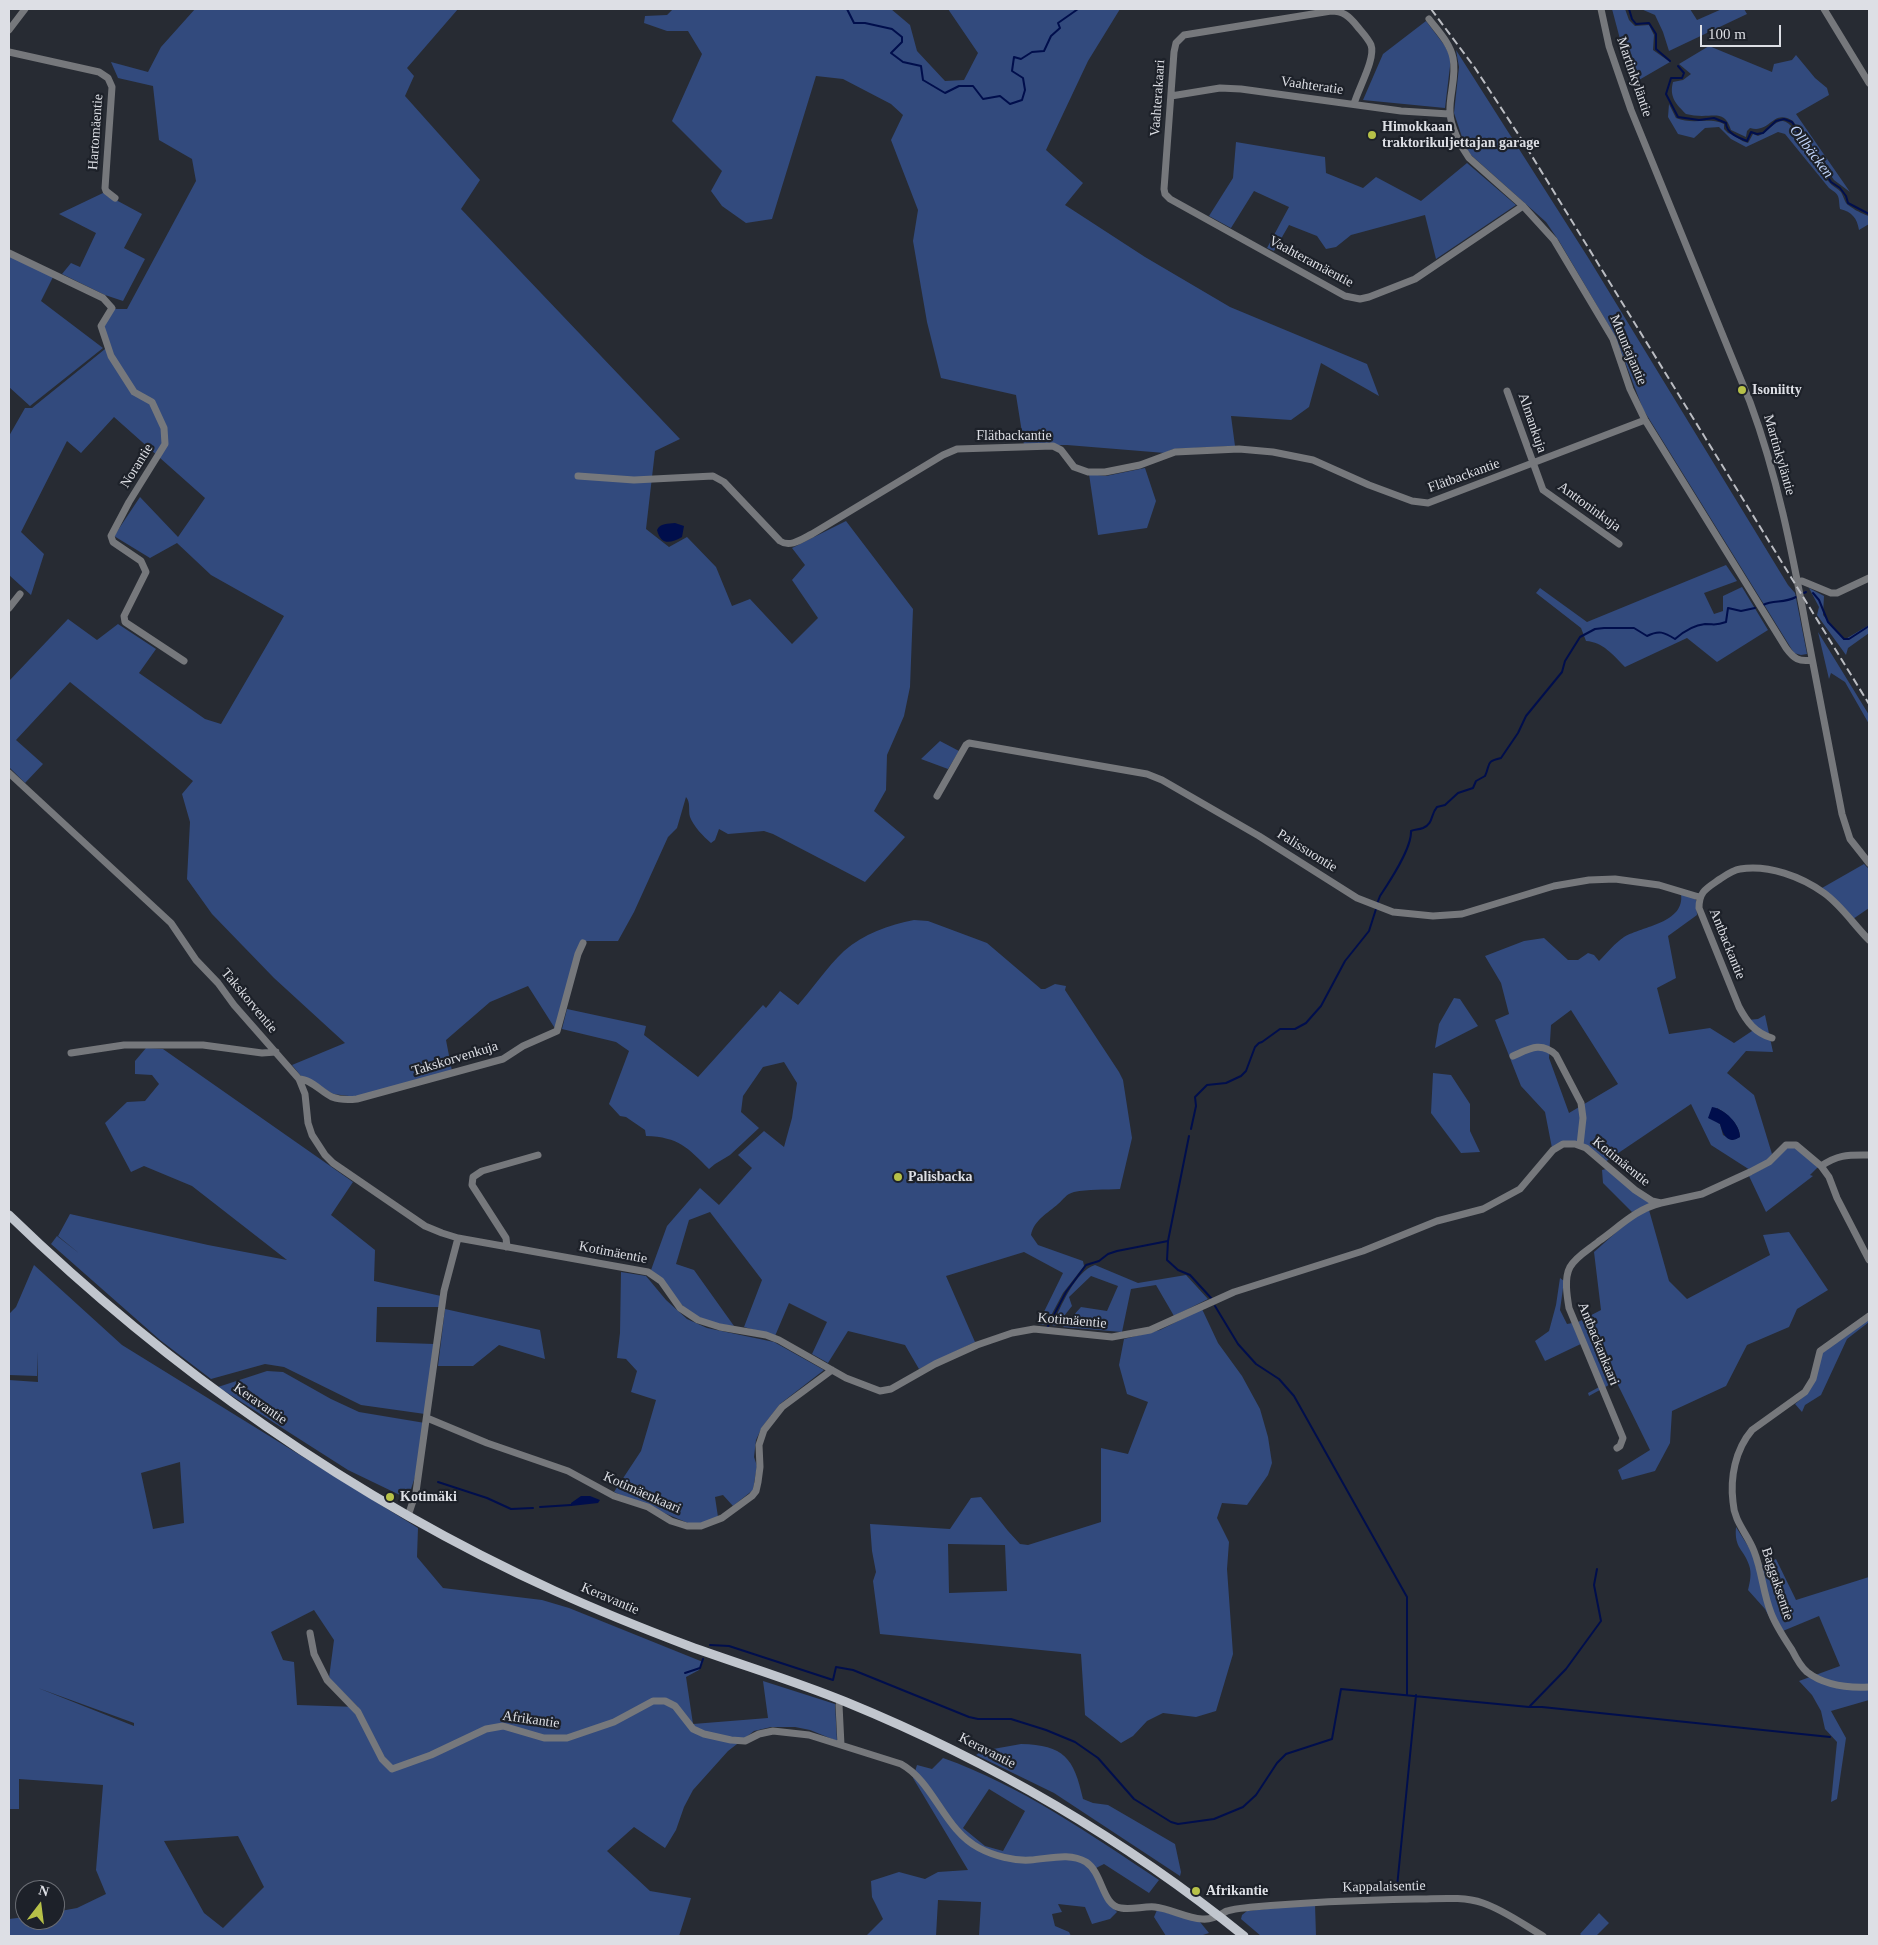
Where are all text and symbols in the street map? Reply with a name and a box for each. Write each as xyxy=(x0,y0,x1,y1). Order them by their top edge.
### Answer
scale bar xyxy=(1703,15,1784,47)
text: 100 m xyxy=(1708,26,1746,42)
street label: Martinkyläntie xyxy=(1613,35,1655,119)
street label: Vaahterakaari xyxy=(1147,59,1169,137)
street label: Vaahteratie xyxy=(1280,73,1344,99)
street label: Hartomäentie xyxy=(85,93,107,171)
place label: Himokkaan traktorikuljettajan garage xyxy=(1382,119,1539,152)
water label: Ollbäcken xyxy=(1785,122,1837,182)
marker: Himokkaan traktorikuljettajan garage xyxy=(1366,129,1378,141)
street label: Vaahteramäentie xyxy=(1266,233,1356,291)
street label: Muuntajantie xyxy=(1606,312,1650,388)
place label: Isoniitty xyxy=(1752,382,1802,398)
marker: Isoniitty xyxy=(1736,384,1748,396)
street label: Almankuja xyxy=(1514,391,1550,455)
street label: Martinkyläntie xyxy=(1759,413,1799,497)
street label: Flätbackantie xyxy=(976,428,1052,444)
street label: Norantie xyxy=(117,441,157,491)
street label: Flätbackantie xyxy=(1426,455,1502,497)
street label: Anttoninkuja xyxy=(1554,478,1624,536)
street label: Palissuontie xyxy=(1274,826,1340,876)
street label: Antbackantie xyxy=(1705,906,1749,982)
street label: Takskorventie xyxy=(217,965,281,1037)
street label: Takskorvenkuja xyxy=(410,1038,500,1080)
street label: Kotimäentie xyxy=(1589,1134,1653,1190)
place label: Palisbacka xyxy=(908,1169,973,1185)
marker: Palisbacka xyxy=(892,1171,904,1183)
street label: Kotimäentie xyxy=(577,1238,649,1268)
street label: Antbackankaari xyxy=(1574,1300,1622,1388)
street label: Kotimäentie xyxy=(1037,1310,1107,1332)
street label: Keravantie xyxy=(230,1380,290,1428)
street label: Kotimäenkaari xyxy=(601,1468,683,1518)
place label: Kotimäki xyxy=(400,1489,457,1505)
marker: Kotimäki xyxy=(384,1491,396,1503)
street label: Baggaksentie xyxy=(1757,1546,1797,1622)
street label: Keravantie xyxy=(578,1579,642,1619)
street label: Afrikantie xyxy=(501,1708,561,1732)
street label: Keravantie xyxy=(956,1730,1018,1772)
street label: Kappalaisentie xyxy=(1342,1878,1426,1896)
north arrow xyxy=(15,1880,65,1930)
text: N xyxy=(37,1882,51,1900)
place label: Afrikantie xyxy=(1206,1883,1268,1899)
marker: Afrikantie xyxy=(1190,1885,1202,1897)

